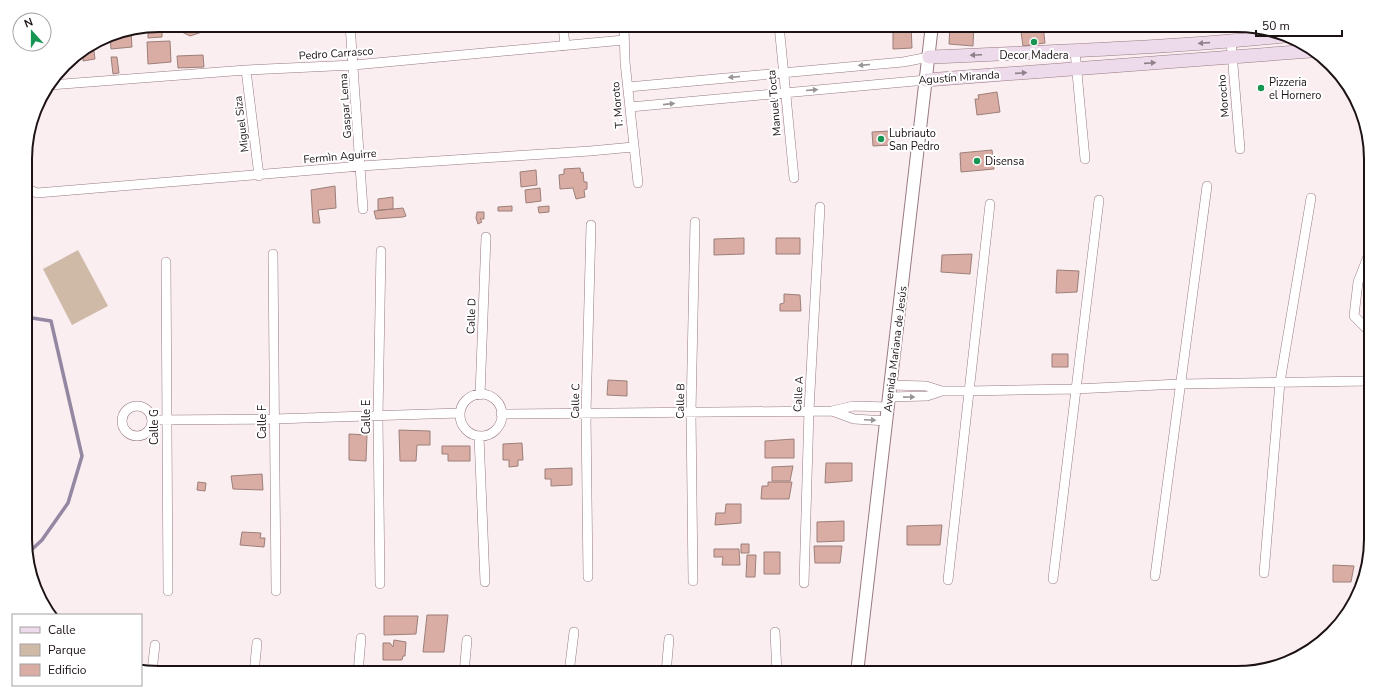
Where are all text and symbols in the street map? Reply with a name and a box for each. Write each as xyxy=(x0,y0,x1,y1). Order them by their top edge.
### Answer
north arrow xyxy=(12,12,52,52)
scale bar xyxy=(1256,12,1342,38)
text: N xyxy=(22,15,35,32)
text: 50 m xyxy=(1262,18,1290,34)
marker: Decor Madera xyxy=(1029,37,1039,47)
one-way arrow xyxy=(1197,40,1210,46)
street label: Pedro Carrasco xyxy=(298,43,374,64)
place label: Decor Madera xyxy=(999,48,1069,63)
one-way arrow xyxy=(970,52,982,59)
one-way arrow xyxy=(1144,60,1156,67)
one-way arrow xyxy=(858,62,870,69)
street label: Agustín Miranda xyxy=(918,67,1000,88)
street label: Manuel Tocta xyxy=(764,69,785,137)
one-way arrow xyxy=(1015,69,1027,76)
street label: Gaspar Lema xyxy=(336,73,355,139)
one-way arrow xyxy=(728,73,740,80)
street label: Morocho xyxy=(1214,74,1233,118)
place label: Pizzeria el Hornero xyxy=(1269,75,1321,103)
street label: T. Moroto xyxy=(608,81,627,129)
marker: Pizzeria el Hornero xyxy=(1256,83,1266,93)
one-way arrow xyxy=(806,86,818,93)
street label: Miguel Siza xyxy=(231,95,252,153)
one-way arrow xyxy=(663,100,675,107)
place label: Lubriauto San Pedro xyxy=(889,126,940,154)
marker: Lubriauto San Pedro xyxy=(876,134,886,144)
street label: Fermìn Aguirre xyxy=(303,146,377,167)
place label: Disensa xyxy=(985,154,1024,169)
marker: Disensa xyxy=(972,156,982,166)
street label: Avenida Mariana de Jesús xyxy=(880,285,911,413)
street label: Calle D xyxy=(463,298,480,334)
street label: Calle A xyxy=(790,376,807,413)
street label: Calle C xyxy=(568,383,583,419)
street label: Calle B xyxy=(673,383,688,419)
one-way arrow xyxy=(903,394,916,400)
street label: Calle E xyxy=(359,400,374,434)
street label: Calle F xyxy=(255,405,270,439)
street label: Calle G xyxy=(147,409,162,445)
one-way arrow xyxy=(864,417,876,424)
legend xyxy=(12,614,142,686)
text: Calle xyxy=(48,622,76,638)
text: Parque xyxy=(48,642,86,658)
text: Edificio xyxy=(48,662,87,678)

